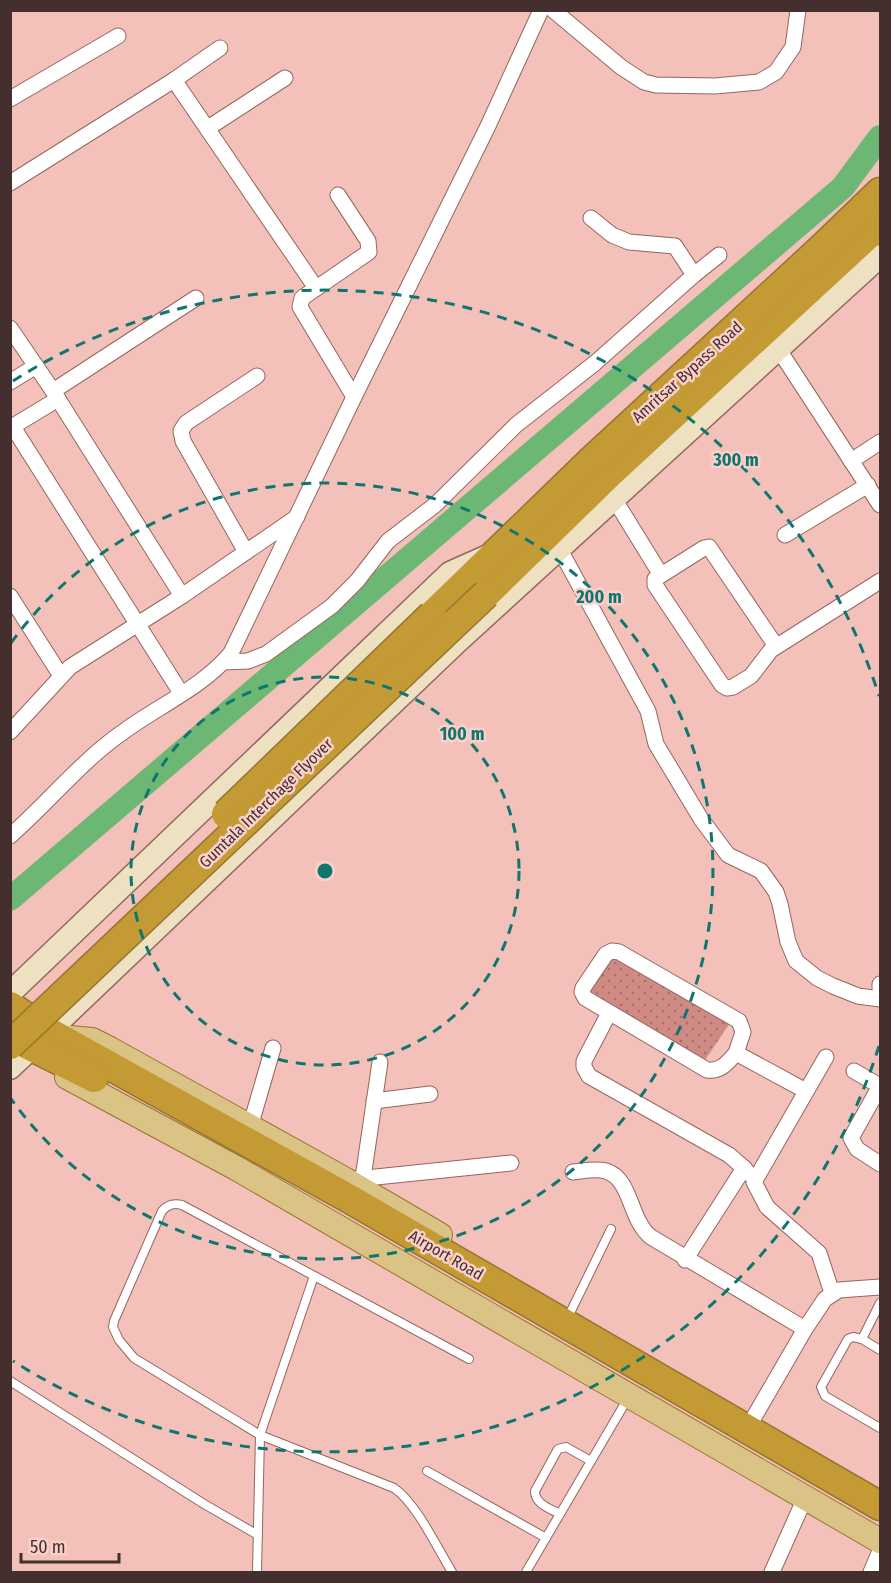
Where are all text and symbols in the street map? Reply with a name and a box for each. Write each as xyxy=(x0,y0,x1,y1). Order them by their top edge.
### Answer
street label: Amritsar Bypass Road xyxy=(628,317,746,427)
text: 300 m xyxy=(712,449,759,471)
text: 200 m xyxy=(575,586,622,608)
text: 100 m xyxy=(440,723,484,745)
street label: Gumtala Interchage Flyover xyxy=(195,734,337,872)
centre of rings xyxy=(315,861,335,881)
street label: Airport Road xyxy=(405,1226,487,1284)
scale bar xyxy=(21,1526,118,1564)
text: 50 m xyxy=(30,1536,66,1558)

